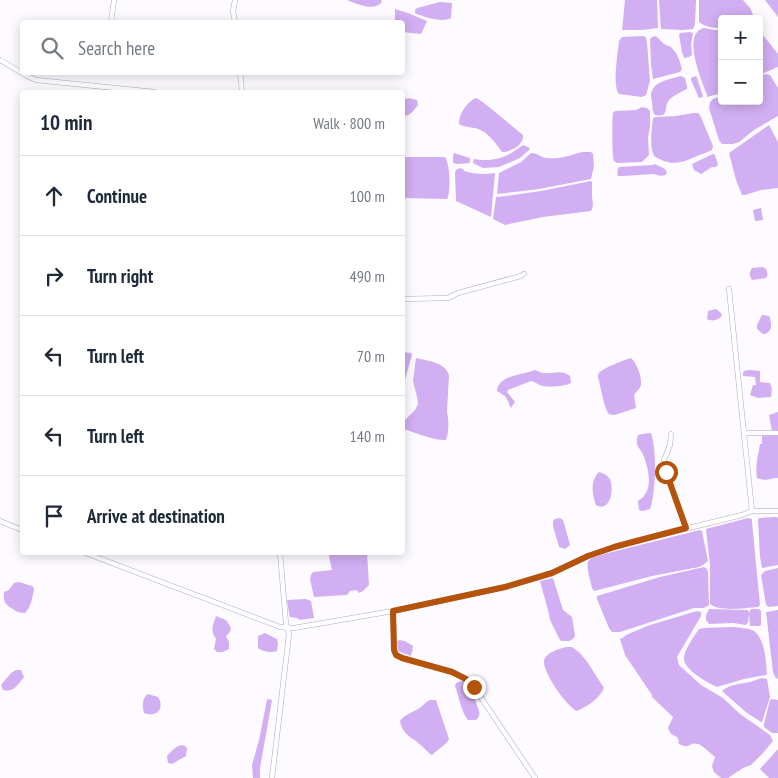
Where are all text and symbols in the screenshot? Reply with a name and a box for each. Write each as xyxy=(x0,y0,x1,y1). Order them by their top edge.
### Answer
map controls xyxy=(718,15,763,105)
button: + xyxy=(718,15,763,60)
search box xyxy=(20,20,405,75)
icon: search xyxy=(38,34,66,62)
text: Search here xyxy=(78,36,155,60)
button: − xyxy=(718,60,763,105)
text: 10 min xyxy=(40,109,92,136)
text: Walk · 800 m xyxy=(313,113,385,133)
icon: ahead xyxy=(40,182,68,210)
text: Continue xyxy=(87,184,147,208)
text: 100 m xyxy=(350,186,385,206)
icon: right xyxy=(40,262,68,290)
text: Turn right xyxy=(87,264,153,288)
text: 490 m xyxy=(350,266,385,286)
icon: left xyxy=(40,342,68,370)
text: Turn left xyxy=(87,344,144,368)
text: 70 m xyxy=(357,346,385,366)
icon: left xyxy=(40,422,68,450)
text: Turn left xyxy=(87,424,144,448)
text: 140 m xyxy=(350,426,385,446)
route start xyxy=(655,461,678,484)
icon: arrive xyxy=(40,502,68,530)
text: Arrive at destination xyxy=(87,504,225,528)
route end xyxy=(463,676,486,699)

